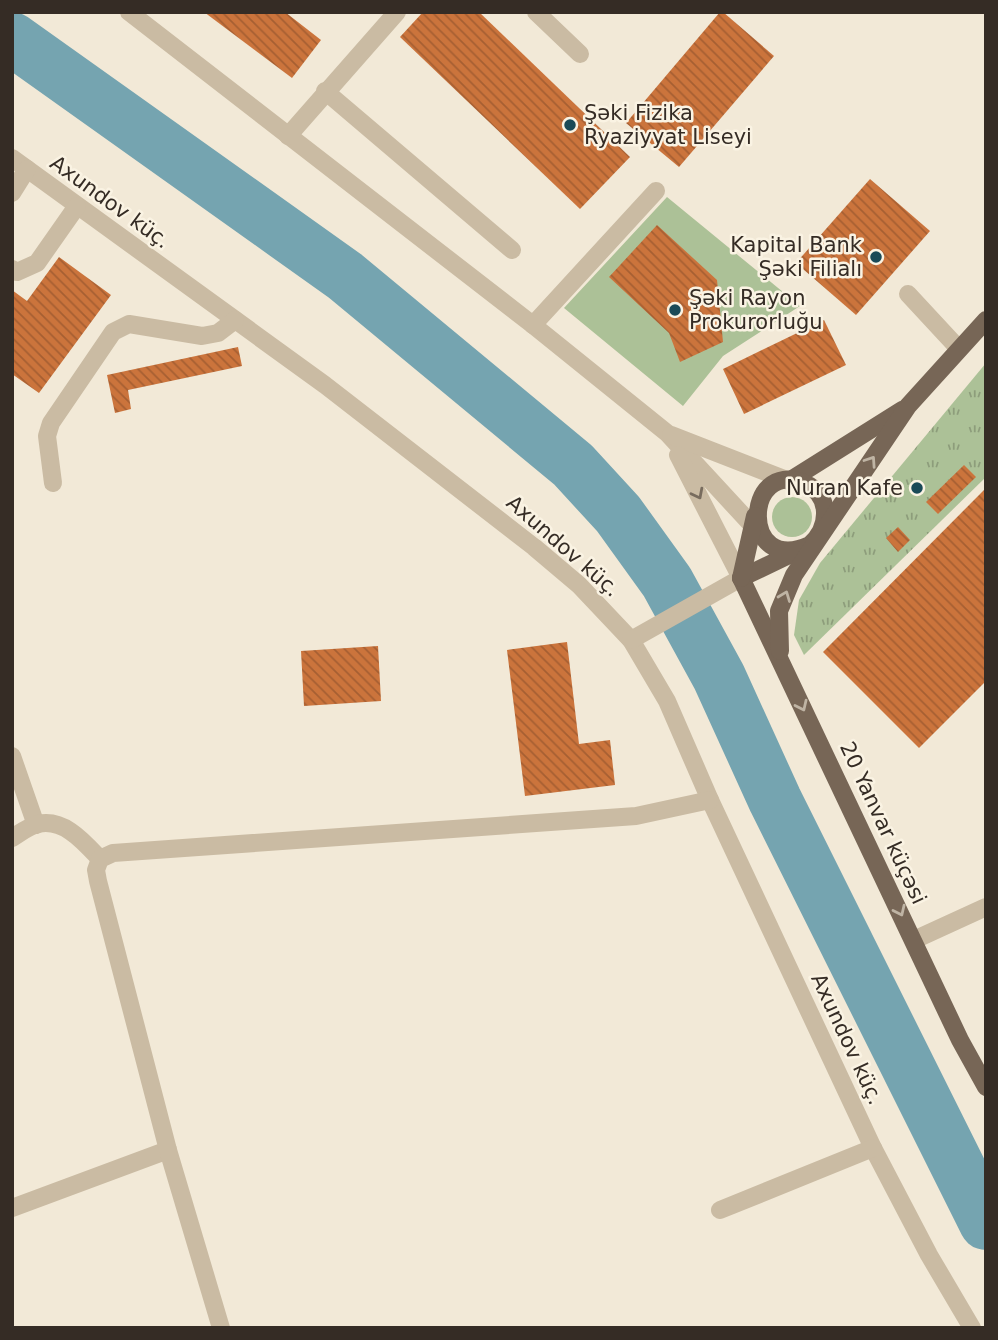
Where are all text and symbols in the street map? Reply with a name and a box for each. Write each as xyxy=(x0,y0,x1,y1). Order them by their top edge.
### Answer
place label: Şəki Fizika Ryaziyyat Liseyi xyxy=(584,101,752,149)
marker: Şəki Fizika Ryaziyyat Liseyi xyxy=(562,117,578,133)
street label: Axundov küç. xyxy=(46,151,174,253)
place label: Kapital Bank Şəki Filialı xyxy=(730,233,863,281)
marker: Kapital Bank Şəki Filialı xyxy=(868,249,884,265)
place label: Şəki Rayon Prokurorluğu xyxy=(689,286,823,334)
marker: Şəki Rayon Prokurorluğu xyxy=(667,302,683,318)
one-way arrow xyxy=(862,456,875,469)
place label: Nuran Kafe xyxy=(786,476,903,500)
marker: Nuran Kafe xyxy=(909,480,925,496)
one-way arrow xyxy=(690,487,704,499)
street label: Axundov küç. xyxy=(502,490,624,602)
one-way arrow xyxy=(776,591,790,603)
one-way arrow xyxy=(794,699,808,711)
street label: 20 Yanvar küçəsi xyxy=(835,738,931,908)
one-way arrow xyxy=(892,904,906,916)
street label: Axundov küç. xyxy=(806,970,888,1108)

